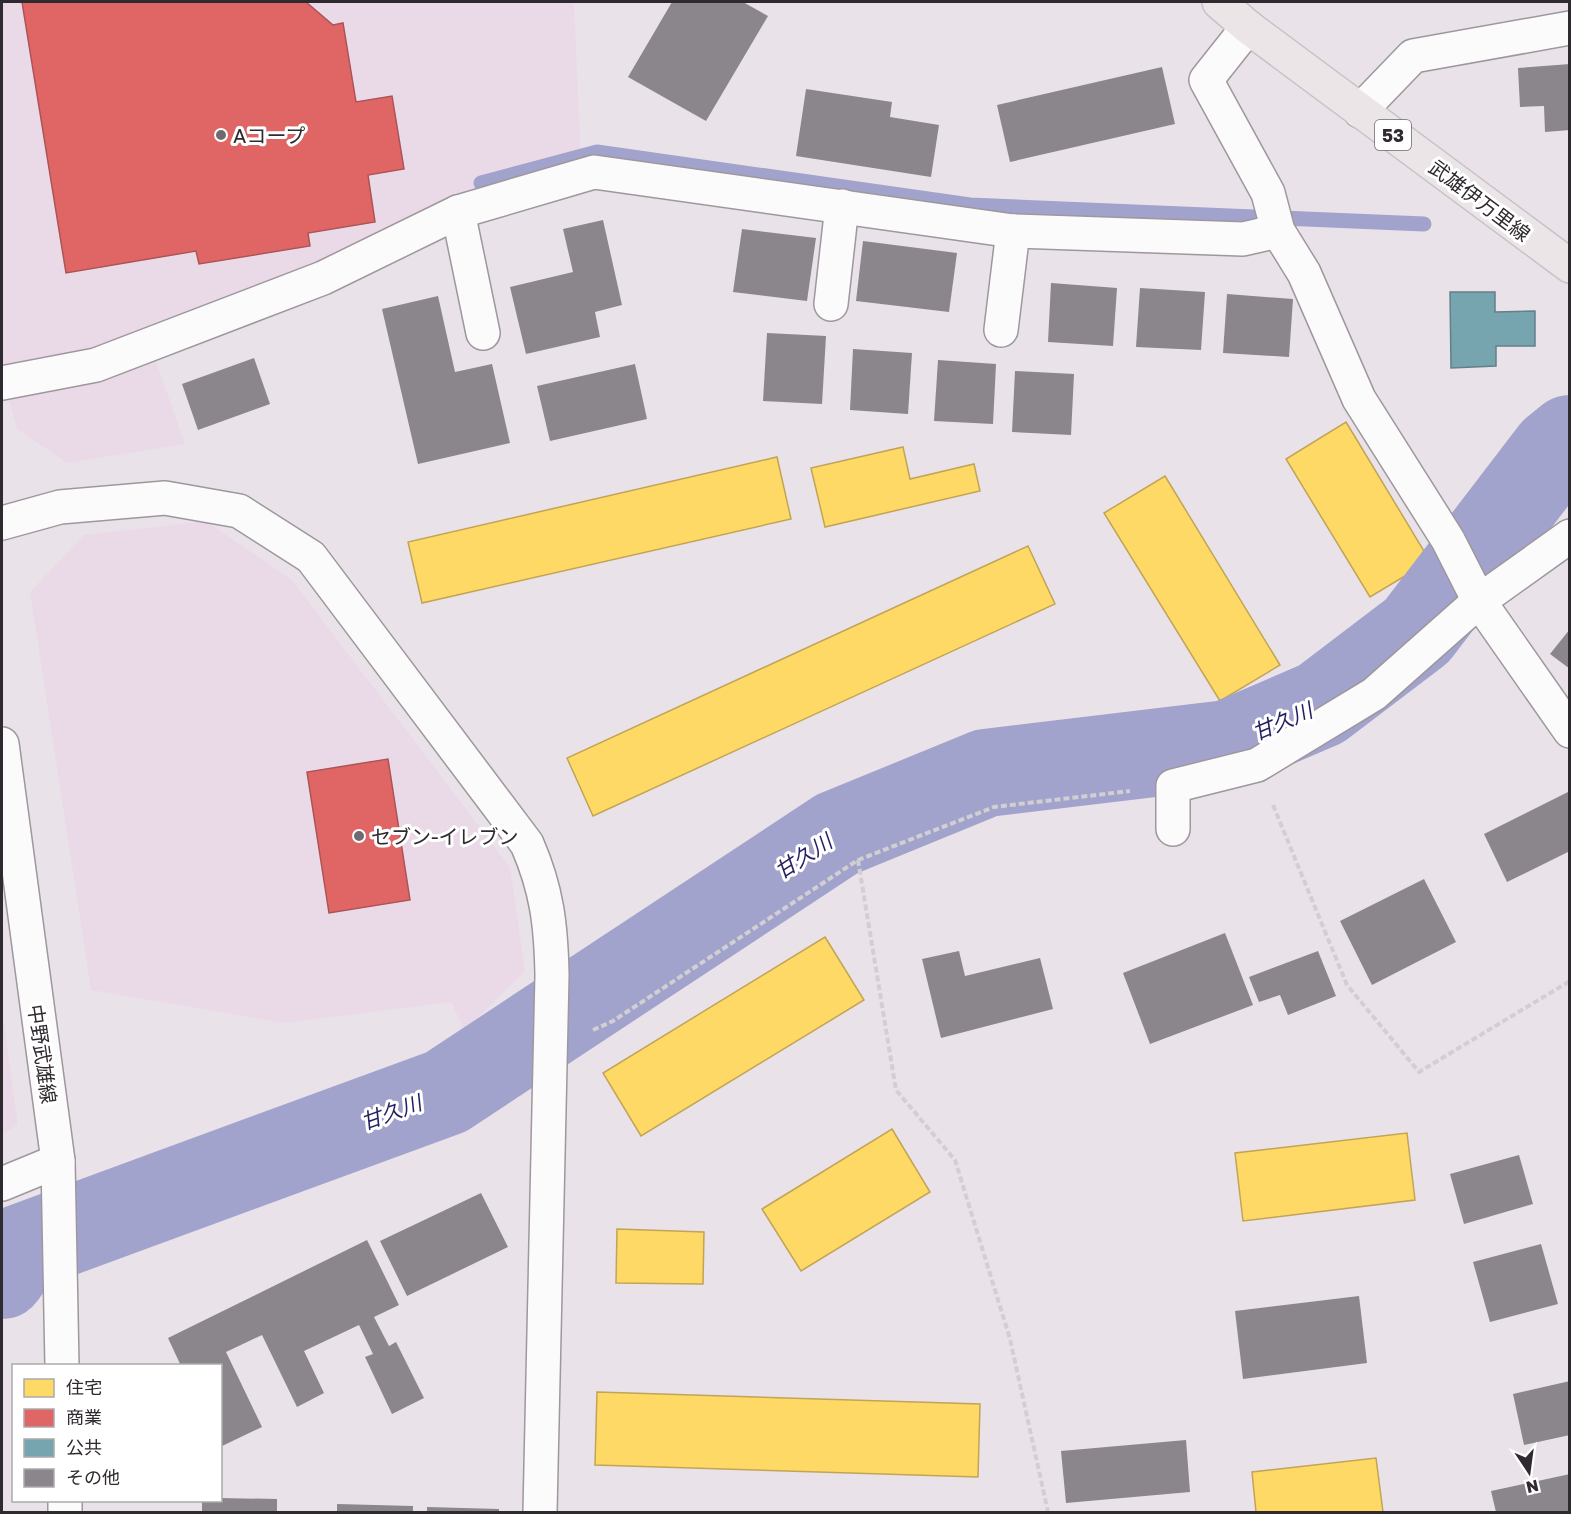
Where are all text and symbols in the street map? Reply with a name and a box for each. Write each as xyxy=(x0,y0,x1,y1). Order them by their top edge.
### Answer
road number: 53 xyxy=(1375,120,1411,150)
place label: Aコープ xyxy=(233,123,305,147)
marker: Aコープ xyxy=(214,128,228,142)
street label: 武雄伊万里線 xyxy=(1425,154,1535,246)
water label: 甘久川 xyxy=(1248,696,1318,745)
place label: セブン-イレブン xyxy=(371,824,519,848)
water label: 甘久川 xyxy=(770,827,838,884)
marker: セブン-イレブン xyxy=(352,829,366,843)
street label: 中野武雄線 xyxy=(24,1003,62,1105)
water label: 甘久川 xyxy=(357,1088,427,1135)
legend xyxy=(12,1364,222,1502)
text: 住宅 xyxy=(66,1376,102,1398)
text: 商業 xyxy=(66,1406,102,1428)
text: 公共 xyxy=(66,1436,102,1458)
north arrow xyxy=(1499,1442,1559,1502)
text: その他 xyxy=(66,1466,120,1488)
text: N xyxy=(1524,1476,1541,1498)

